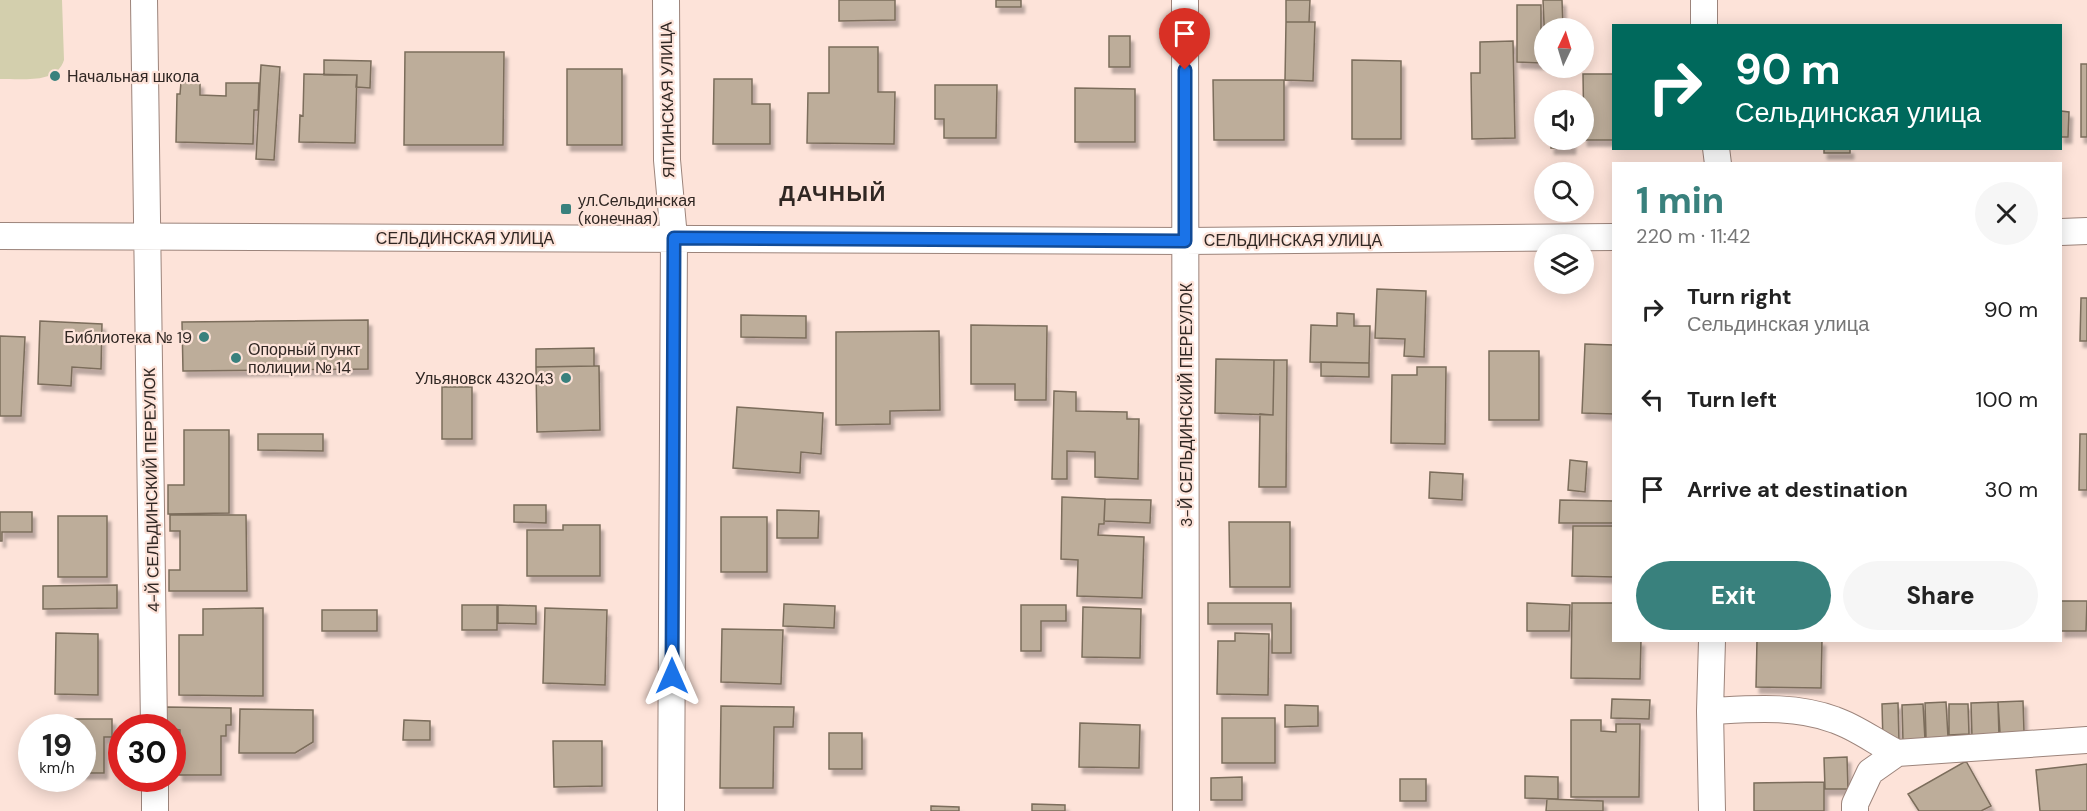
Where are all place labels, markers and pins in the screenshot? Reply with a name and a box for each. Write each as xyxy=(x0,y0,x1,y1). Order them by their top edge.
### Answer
pin xyxy=(1159,8,1210,70)
place label: Начальная школа xyxy=(67,66,200,87)
marker: Начальная школа xyxy=(48,69,62,83)
place label: ул.Сельдинская (конечная) xyxy=(578,190,696,229)
marker: ул.Сельдинская (конечная) xyxy=(559,202,573,216)
place label: Библиотека № 19 xyxy=(64,327,192,348)
marker: Библиотека № 19 xyxy=(197,330,211,344)
place label: Опорный пункт полиции № 14 xyxy=(248,339,361,378)
marker: Опорный пункт полиции № 14 xyxy=(229,351,243,365)
place label: Ульяновск 432043 xyxy=(415,368,554,389)
marker: Ульяновск 432043 xyxy=(559,371,573,385)

